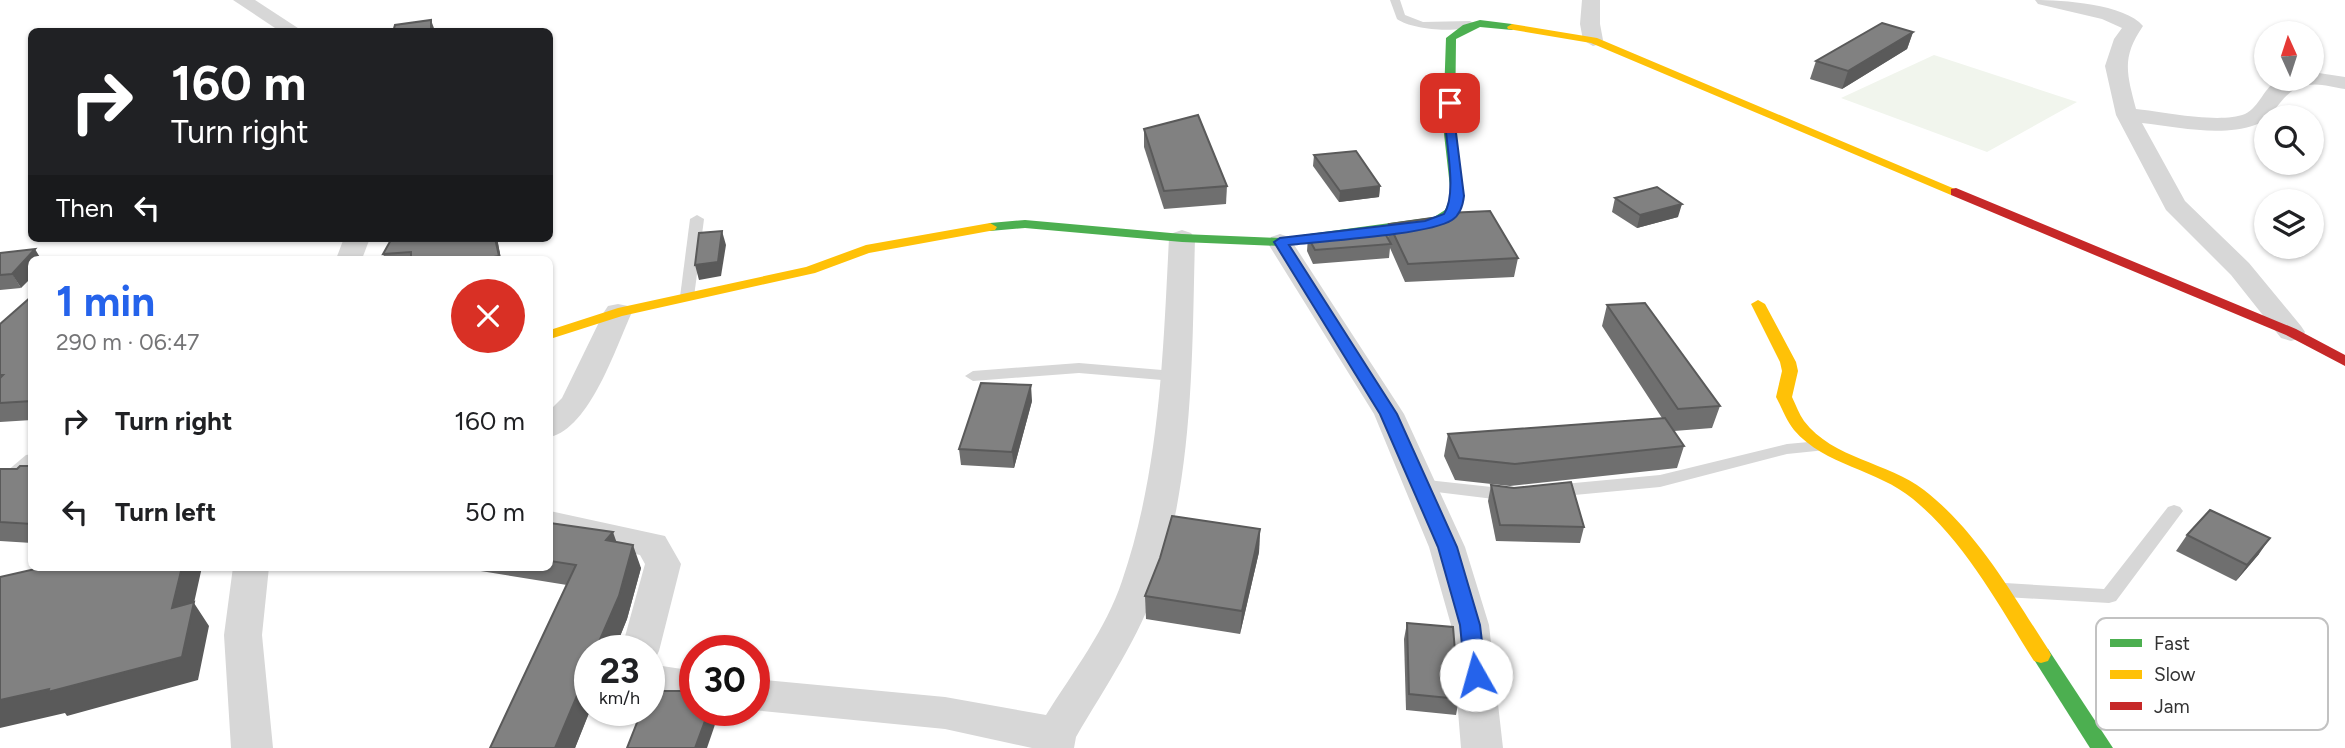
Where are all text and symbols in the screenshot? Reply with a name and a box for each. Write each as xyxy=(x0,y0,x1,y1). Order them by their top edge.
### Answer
north arrow xyxy=(2254,21,2324,91)
map controls xyxy=(2254,21,2324,259)
text: 160 m xyxy=(171,53,306,112)
icon: right xyxy=(56,56,147,147)
pin xyxy=(1420,73,1480,133)
icon: arrive xyxy=(1431,84,1469,122)
button: search xyxy=(2254,105,2324,175)
text: Turn right xyxy=(171,113,309,151)
icon: left xyxy=(128,189,166,227)
button: layers xyxy=(2254,189,2324,259)
text: Then xyxy=(56,192,114,224)
text: 1 min xyxy=(56,276,155,327)
button: close xyxy=(451,279,525,353)
text: 290 m · 06:47 xyxy=(56,328,199,356)
icon: right xyxy=(56,402,94,440)
text: Turn right xyxy=(115,405,232,437)
text: 160 m xyxy=(454,405,525,437)
icon: left xyxy=(56,493,94,531)
text: Turn left xyxy=(115,496,216,528)
text: 50 m xyxy=(465,496,525,528)
legend xyxy=(2096,618,2328,730)
text: Fast xyxy=(2154,632,2190,655)
speed limit sign: 30 xyxy=(679,635,770,726)
position arrow xyxy=(1439,638,1513,712)
text: 23 xyxy=(600,650,639,692)
text: Slow xyxy=(2154,663,2196,686)
text: km/h xyxy=(599,687,640,709)
text: Jam xyxy=(2154,695,2190,718)

